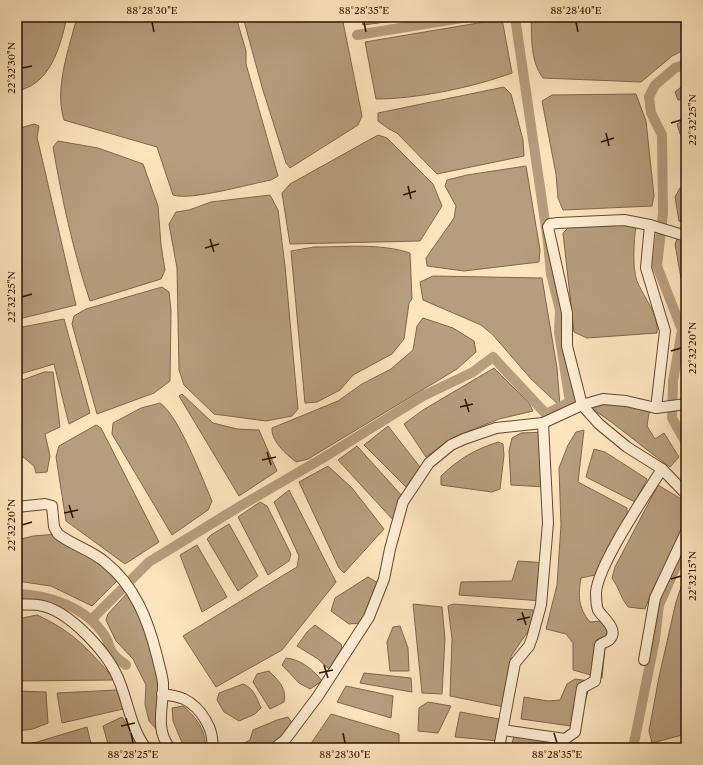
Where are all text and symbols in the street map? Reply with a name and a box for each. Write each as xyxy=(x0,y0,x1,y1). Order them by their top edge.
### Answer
text: 88°28'30"E xyxy=(126,4,178,17)
text: 88°28'35"E xyxy=(339,4,389,17)
text: 88°28'40"E xyxy=(550,4,602,17)
text: 22°32'30"N xyxy=(5,42,18,94)
text: 22°32'25"N xyxy=(686,94,699,146)
text: 22°32'25"N xyxy=(5,271,18,323)
text: 22°32'20"N xyxy=(686,322,699,374)
text: 22°32'20"N xyxy=(5,499,18,551)
text: 22°32'15"N xyxy=(686,551,699,601)
text: 88°28'25"E xyxy=(108,748,158,761)
text: 88°28'30"E xyxy=(319,748,371,761)
text: 88°28'35"E xyxy=(532,748,582,761)

